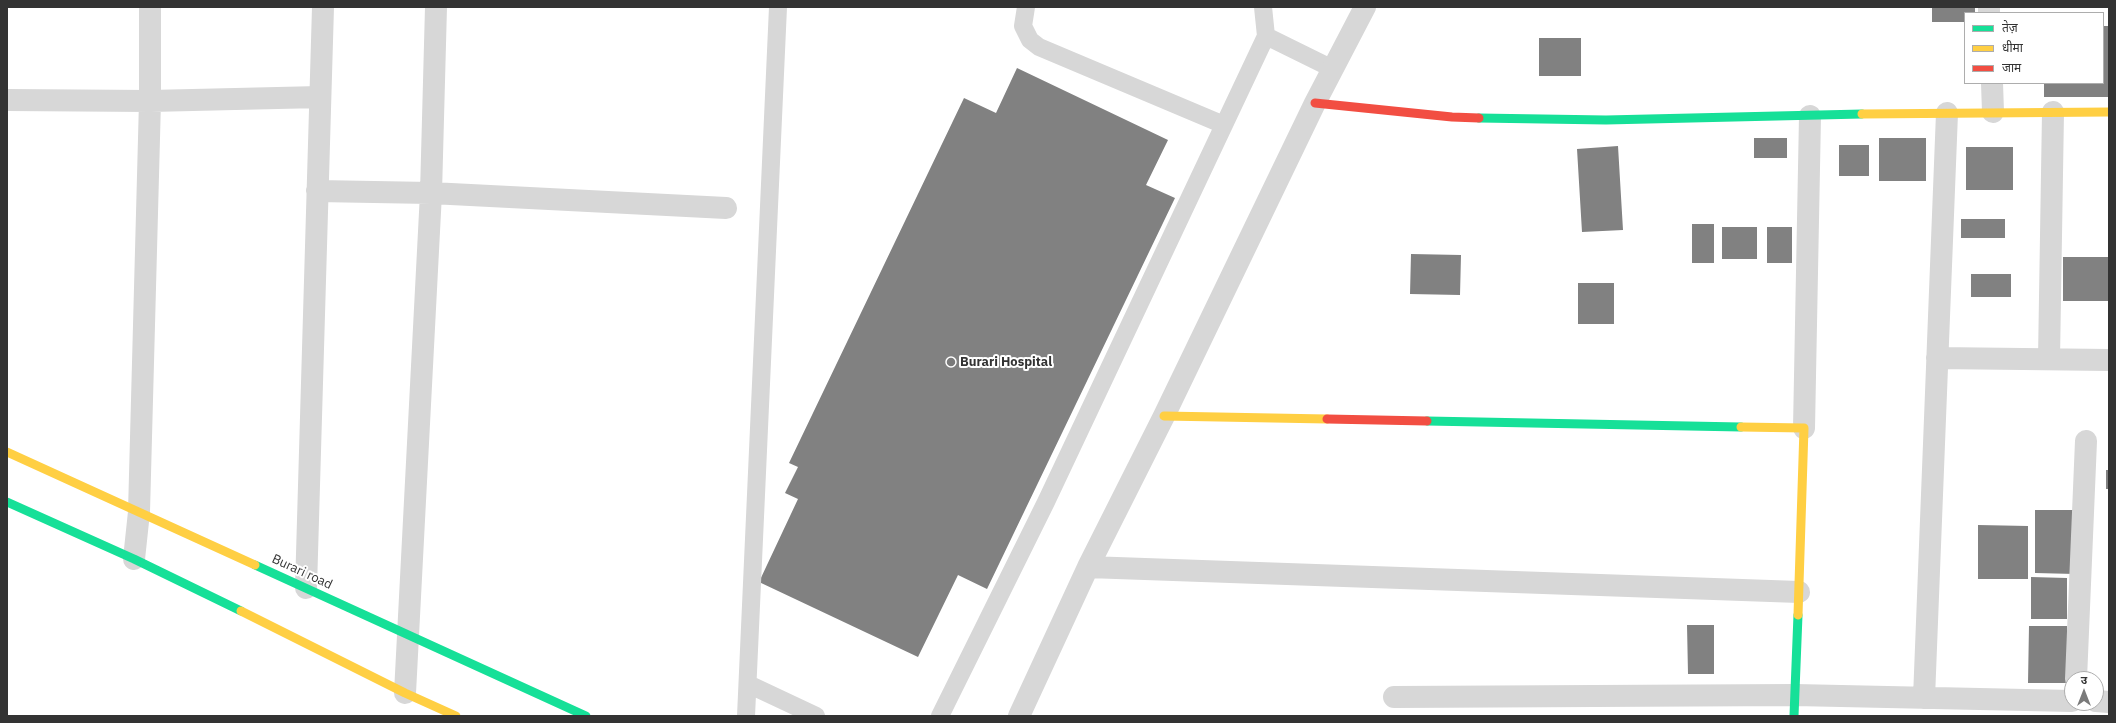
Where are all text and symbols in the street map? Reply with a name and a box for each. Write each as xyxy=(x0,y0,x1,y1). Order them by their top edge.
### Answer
legend xyxy=(1964,12,2104,84)
text: तेज़ xyxy=(2002,20,2018,35)
text: धीमा xyxy=(2002,40,2023,55)
text: जाम xyxy=(2002,60,2021,75)
place label: Burari Hospital xyxy=(960,354,1052,370)
marker: Burari Hospital xyxy=(945,356,957,368)
street label: Burari road xyxy=(269,551,335,593)
north arrow xyxy=(2064,671,2104,711)
text: उ xyxy=(2081,673,2087,687)

